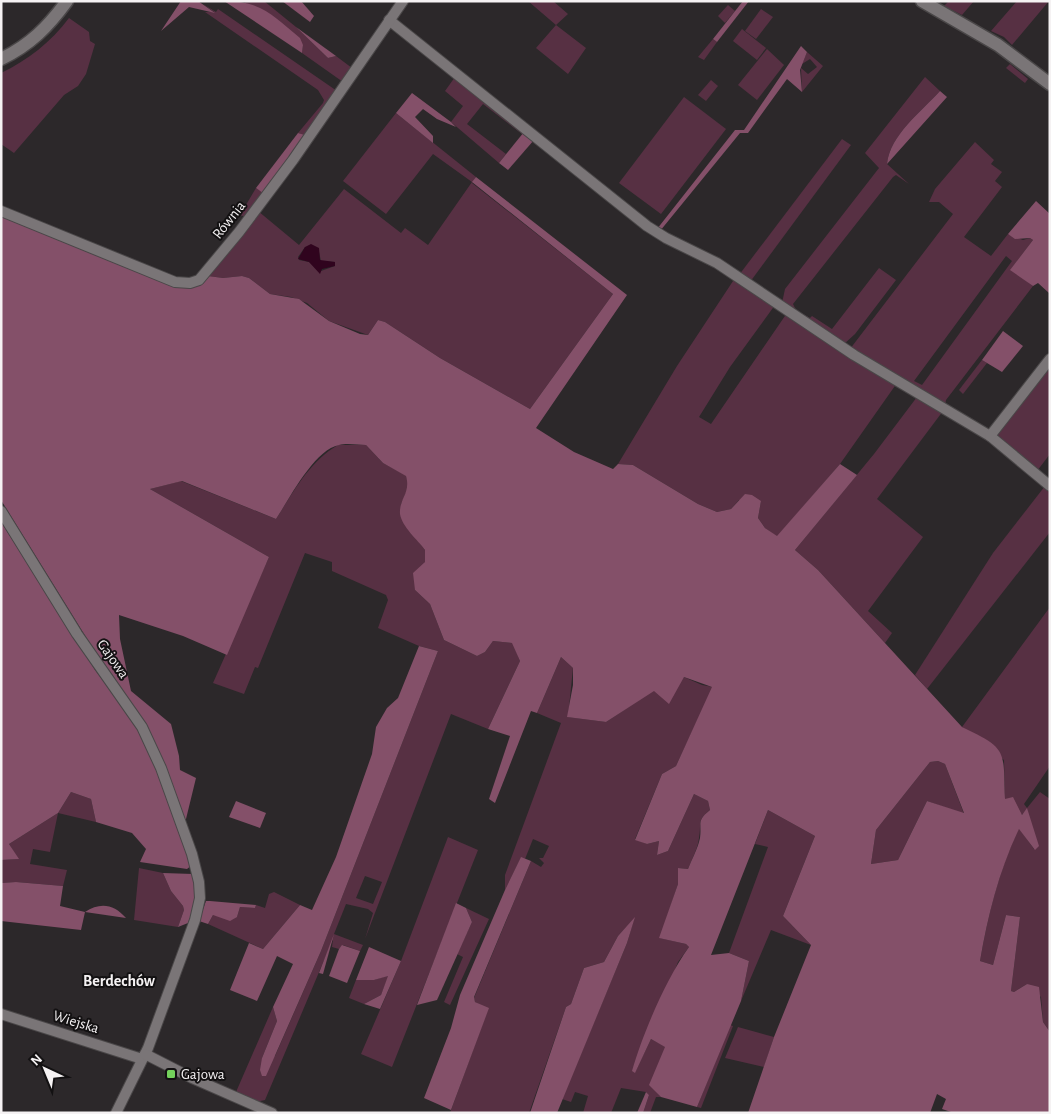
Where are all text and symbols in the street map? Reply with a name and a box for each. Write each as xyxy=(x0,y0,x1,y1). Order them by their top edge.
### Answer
street label: Równia xyxy=(210,198,248,242)
street label: Gajowa xyxy=(94,637,132,681)
district label: Berdechów xyxy=(83,973,156,989)
street label: Wiejska xyxy=(51,1008,101,1036)
north arrow xyxy=(20,1044,70,1094)
text: N xyxy=(28,1052,45,1069)
place label: Gajowa xyxy=(181,1067,225,1082)
marker: Gajowa xyxy=(165,1068,177,1080)

